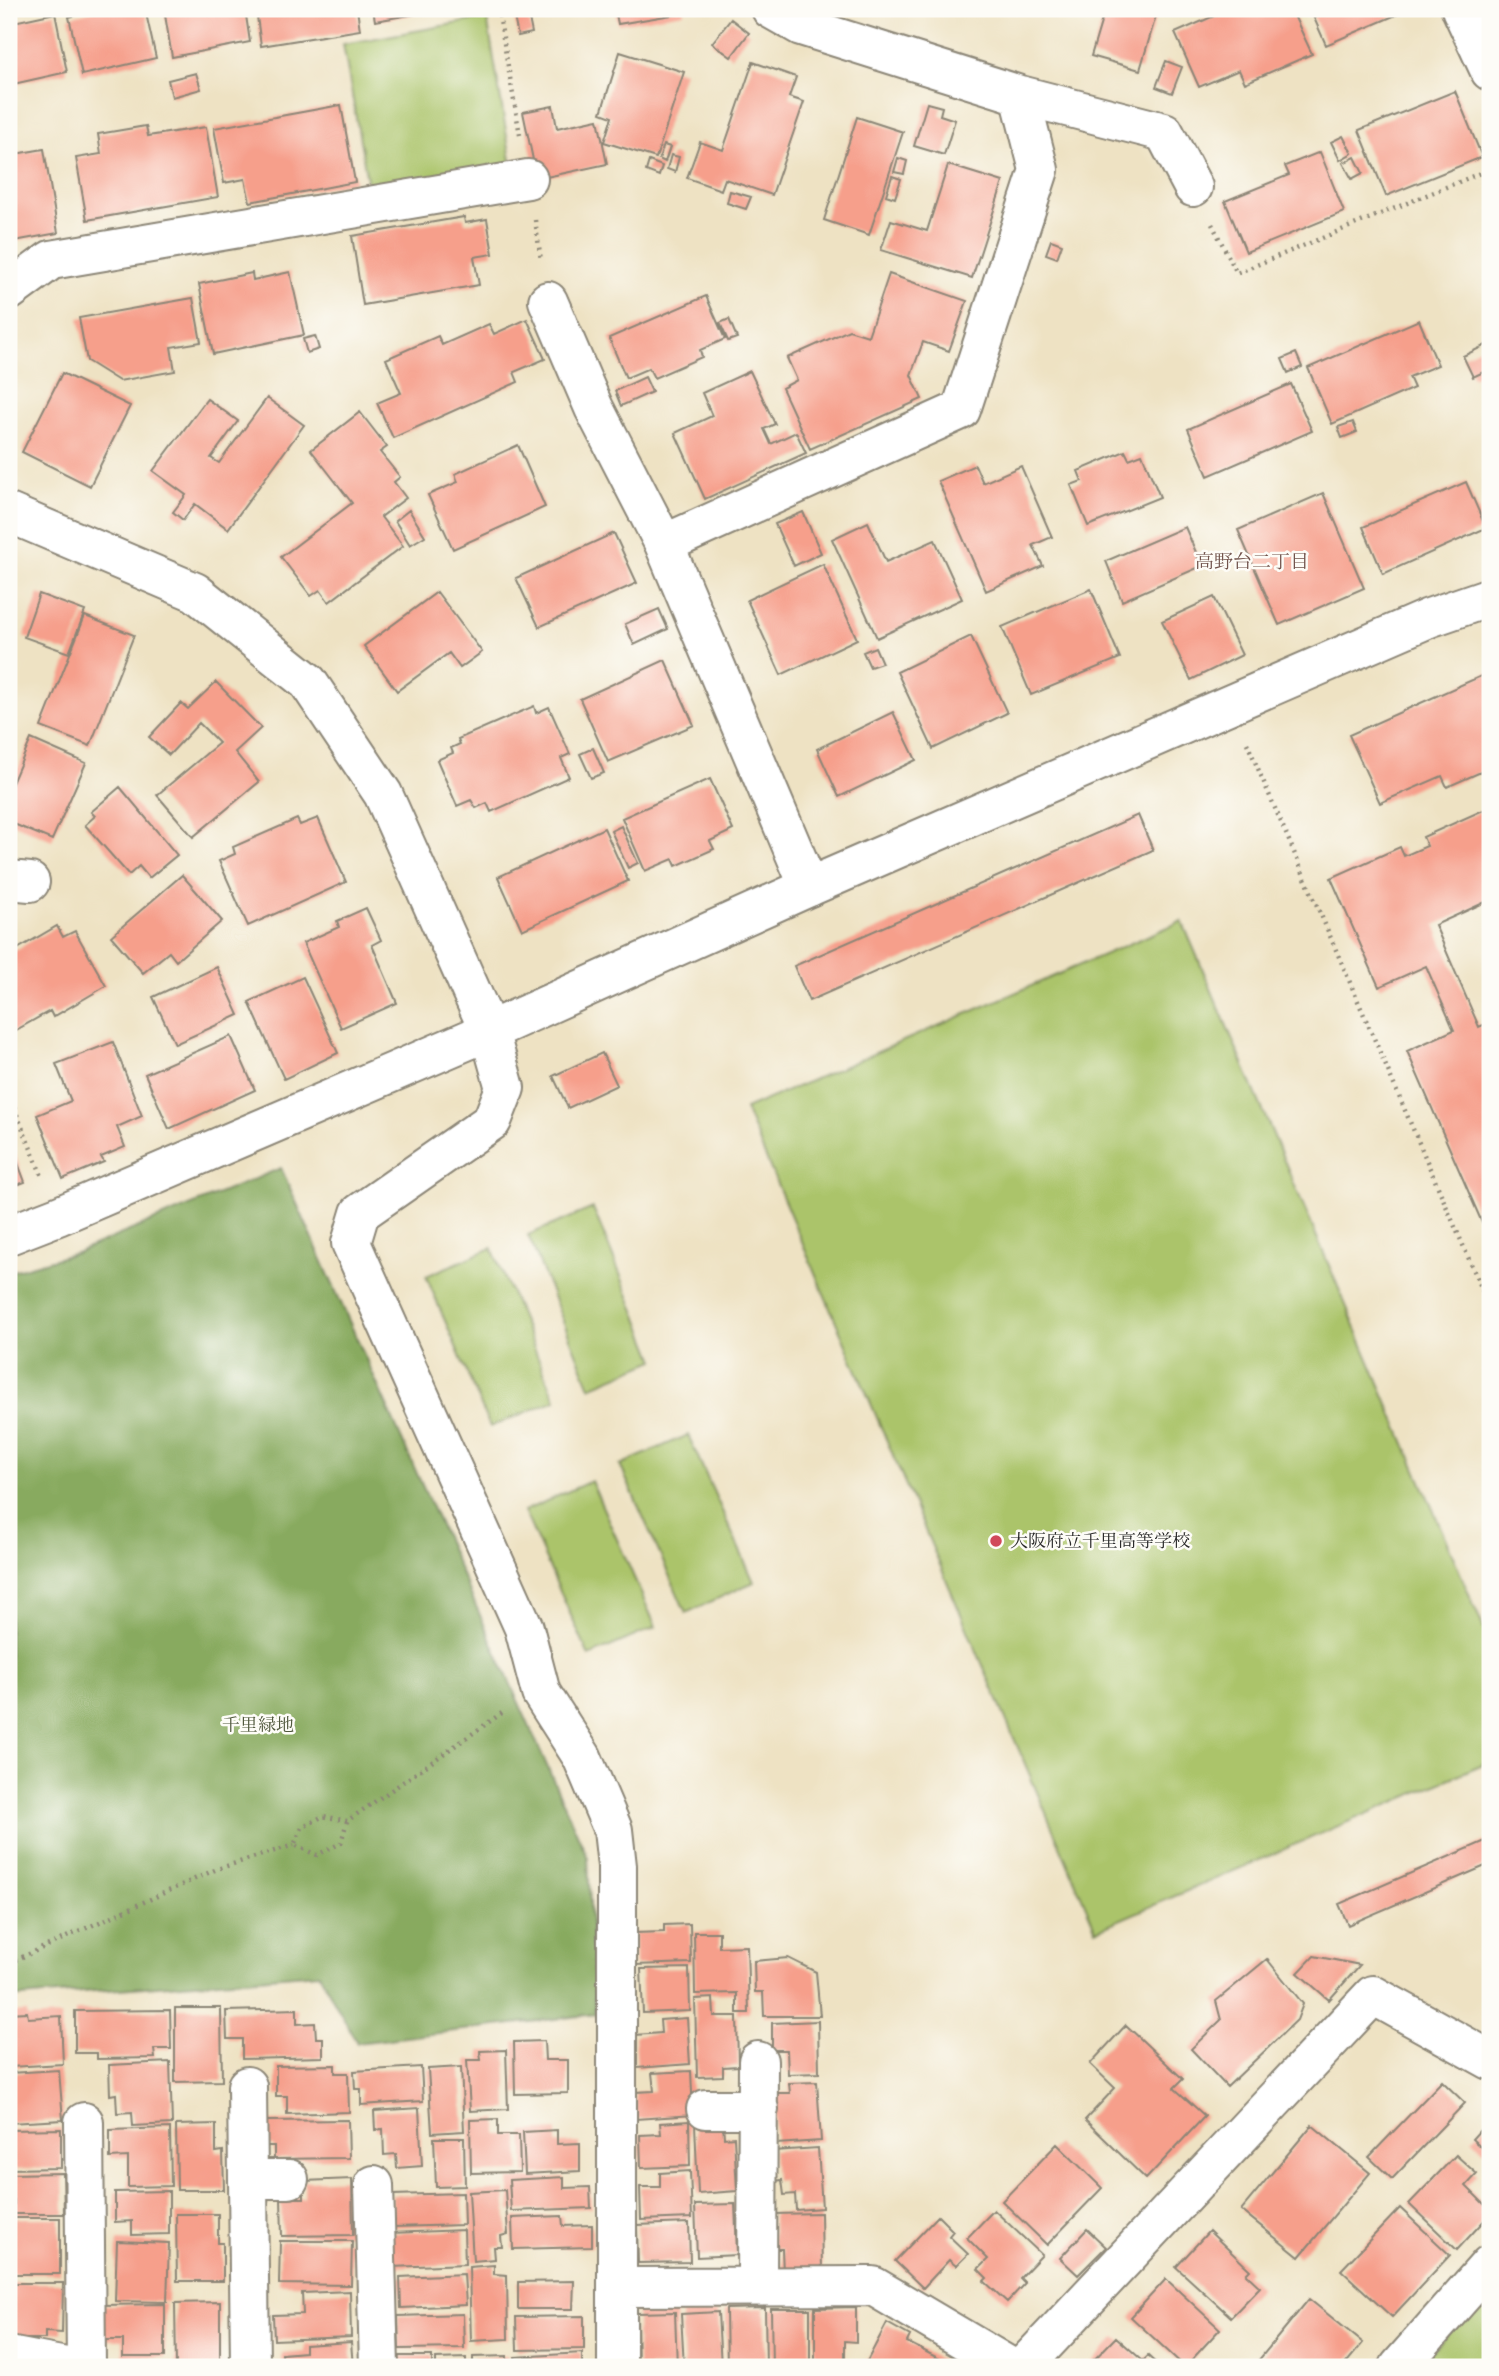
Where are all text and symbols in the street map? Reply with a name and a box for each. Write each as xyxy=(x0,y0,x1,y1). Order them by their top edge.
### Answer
district label: 高野台二丁目 xyxy=(1195,550,1309,573)
place label: 大阪府立千里高等学校 xyxy=(1010,1530,1190,1552)
marker: 大阪府立千里高等学校 xyxy=(988,1533,1004,1549)
park label: 千里緑地 xyxy=(222,1714,294,1736)

